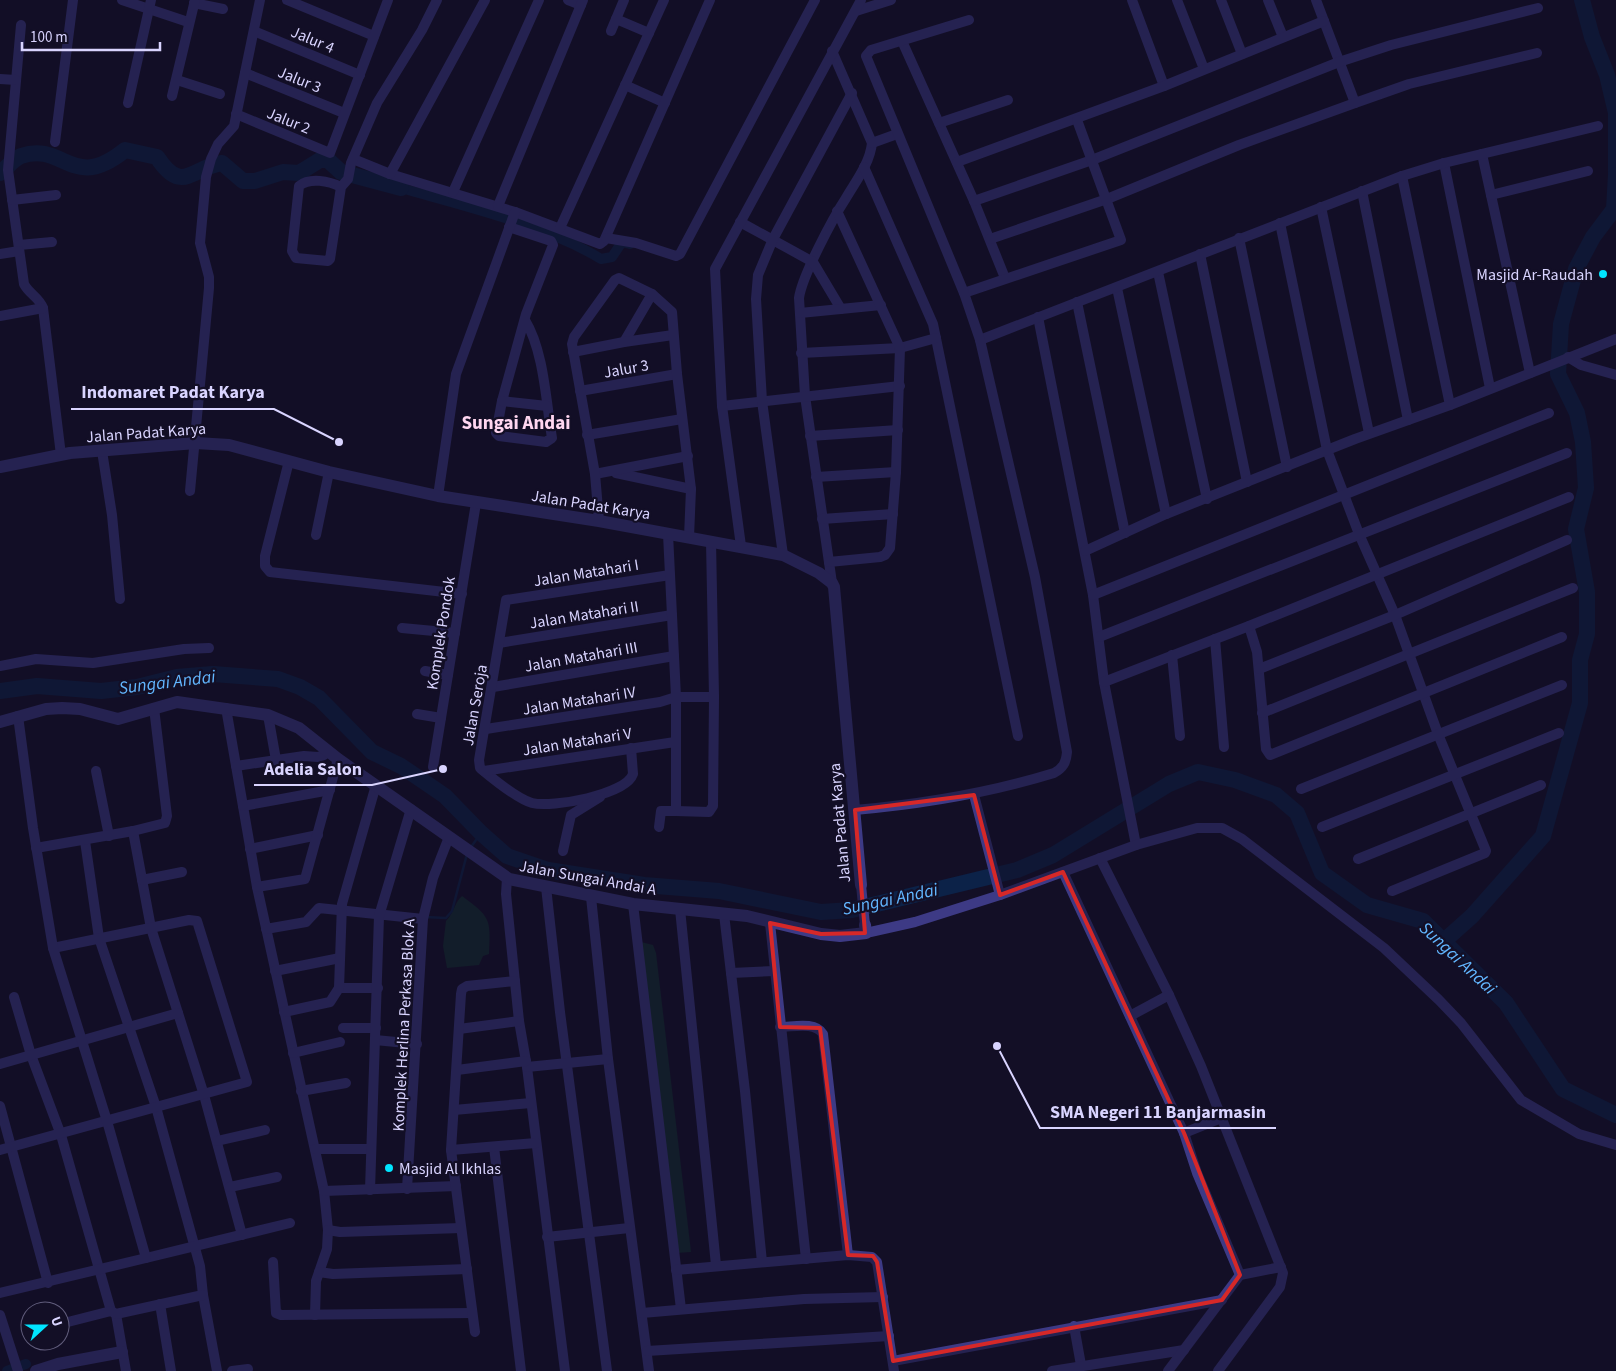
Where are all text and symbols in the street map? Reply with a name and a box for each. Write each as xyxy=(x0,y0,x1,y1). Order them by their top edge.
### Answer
scale bar xyxy=(22,20,160,52)
street label: Jalur 4 xyxy=(287,21,338,59)
text: 100 m xyxy=(30,27,68,48)
street label: Jalur 3 xyxy=(275,61,325,99)
street label: Jalur 2 xyxy=(264,102,314,140)
place label: Masjid Ar-Raudah xyxy=(1476,264,1593,286)
marker: Masjid Ar-Raudah xyxy=(1597,268,1609,280)
street label: Jalur 3 xyxy=(602,354,650,384)
callout: Indomaret Padat Karya xyxy=(71,376,274,409)
text: Indomaret Padat Karya xyxy=(81,380,265,405)
district label: Sungai Andai xyxy=(462,410,570,437)
street label: Jalan Padat Karya xyxy=(85,418,207,448)
street label: Jalan Padat Karya xyxy=(530,485,652,525)
street label: Jalan Matahari I xyxy=(532,554,640,592)
street label: Komplek Pondok xyxy=(421,575,461,692)
street label: Jalan Matahari II xyxy=(528,595,640,634)
street label: Jalan Matahari III xyxy=(523,636,639,678)
street label: Jalan Seroja xyxy=(457,663,493,748)
water label: Sungai Andai xyxy=(117,664,218,701)
street label: Jalan Matahari IV xyxy=(521,681,638,721)
street label: Jalan Matahari V xyxy=(521,722,634,761)
callout: Adelia Salon xyxy=(254,752,372,785)
text: Adelia Salon xyxy=(263,757,362,782)
street label: Jalan Padat Karya xyxy=(824,762,856,884)
street label: Jalan Sungai Andai A xyxy=(517,855,659,901)
water label: Sungai Andai xyxy=(840,877,941,922)
water label: Sungai Andai xyxy=(1414,916,1502,1001)
street label: Komplek Herlina Perkasa Blok A xyxy=(387,918,421,1132)
callout: SMA Negeri 11 Banjarmasin xyxy=(1040,1095,1276,1128)
text: SMA Negeri 11 Banjarmasin xyxy=(1050,1100,1266,1125)
place label: Masjid Al Ikhlas xyxy=(399,1158,501,1180)
marker: Masjid Al Ikhlas xyxy=(383,1162,395,1174)
north arrow xyxy=(20,1301,70,1351)
text: U xyxy=(45,1314,67,1330)

